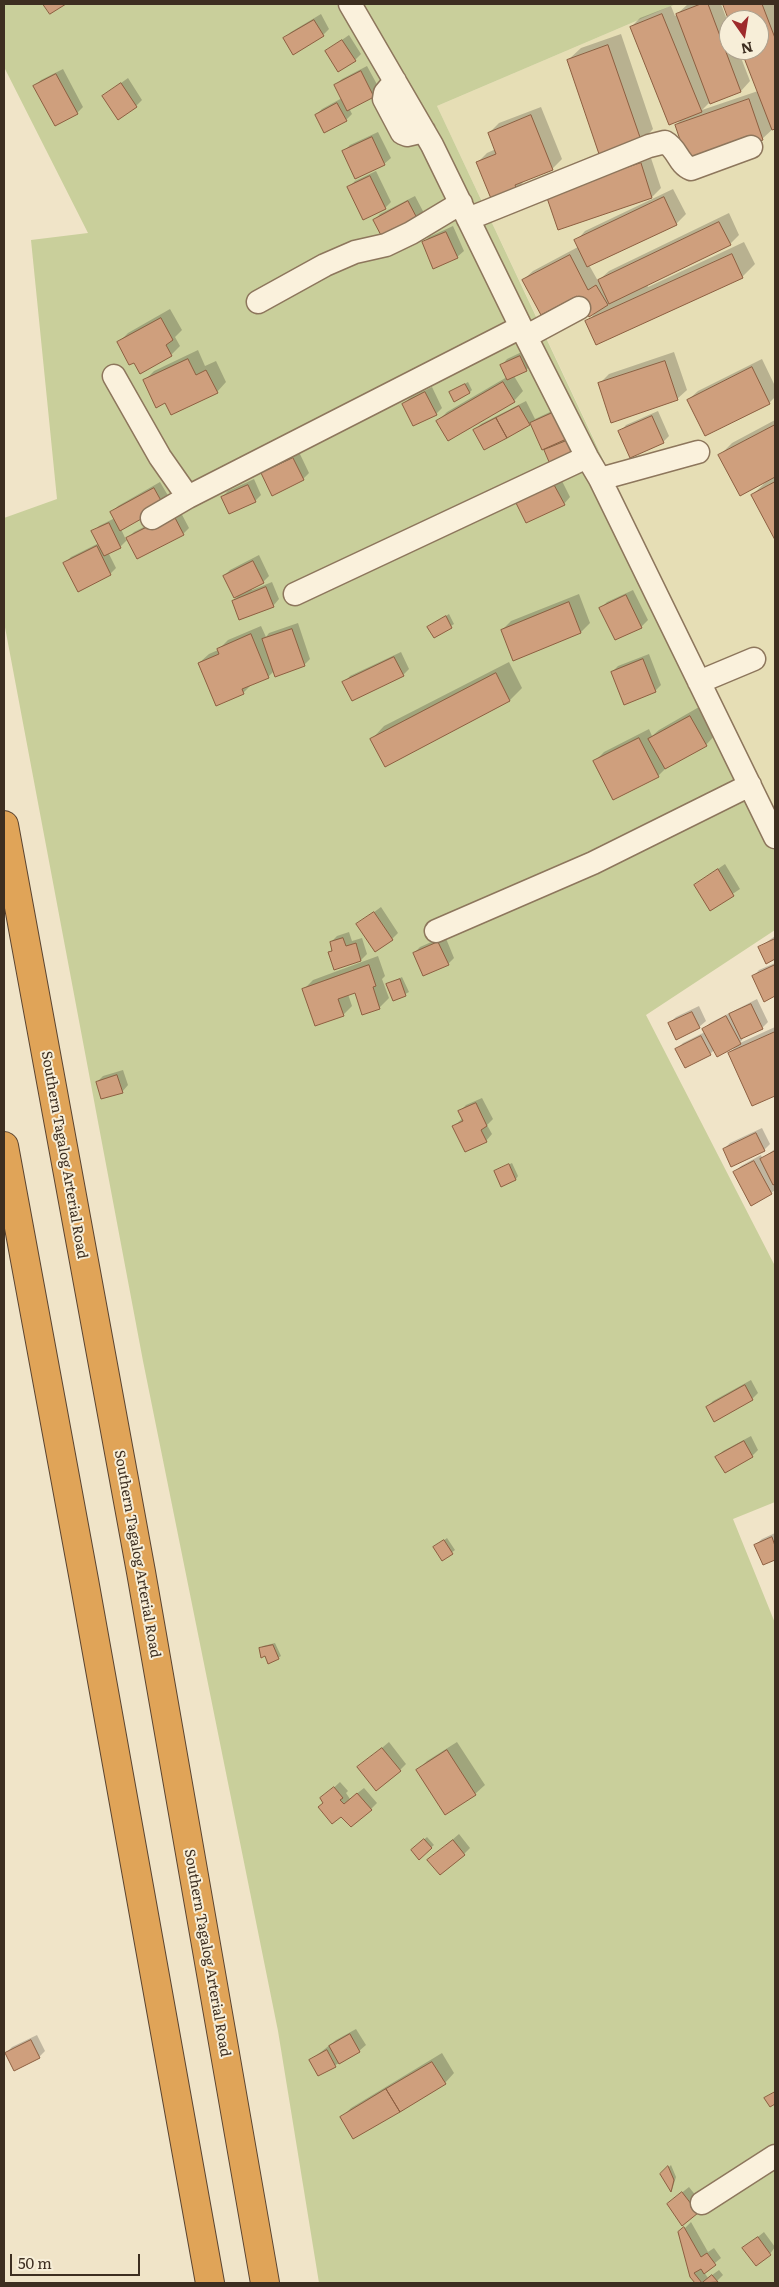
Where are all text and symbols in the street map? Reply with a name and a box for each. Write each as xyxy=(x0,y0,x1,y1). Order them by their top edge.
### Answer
north arrow xyxy=(719,10,769,60)
text: N xyxy=(739,38,755,60)
street label: Southern Tagalog Arterial Road xyxy=(37,1050,91,1260)
street label: Southern Tagalog Arterial Road xyxy=(110,1449,164,1659)
street label: Southern Tagalog Arterial Road xyxy=(180,1848,234,2058)
scale bar xyxy=(12,2244,142,2276)
text: 50 m xyxy=(18,2251,52,2274)

